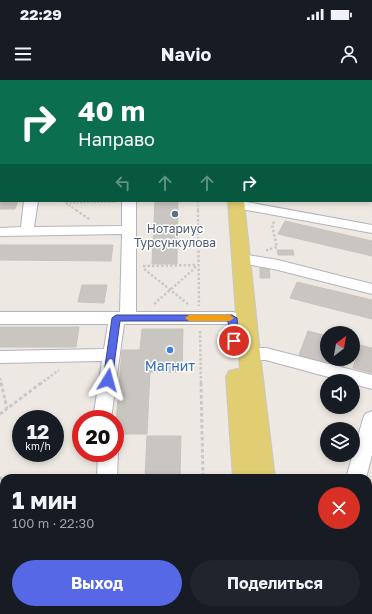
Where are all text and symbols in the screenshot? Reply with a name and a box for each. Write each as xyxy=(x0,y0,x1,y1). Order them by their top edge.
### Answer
text: 22:29 xyxy=(20,5,62,23)
icon: menu xyxy=(12,43,34,65)
text: Navio xyxy=(161,43,211,65)
icon: person xyxy=(338,43,360,65)
text: 40 m xyxy=(78,94,145,127)
icon: right xyxy=(12,96,64,148)
text: Направо xyxy=(78,128,155,150)
icon: left xyxy=(112,172,134,194)
icon: ahead xyxy=(154,172,176,194)
icon: ahead xyxy=(196,172,218,194)
icon: right xyxy=(238,172,260,194)
marker: Нотариус Турсункулова xyxy=(170,209,180,219)
place label: Нотариус Турсункулова xyxy=(134,221,216,250)
pin xyxy=(217,324,251,358)
north arrow xyxy=(320,326,360,366)
map controls xyxy=(320,326,360,462)
icon: arrive xyxy=(223,330,245,352)
marker: Магнит xyxy=(165,345,175,355)
place label: Магнит xyxy=(145,357,195,374)
position arrow xyxy=(87,359,129,401)
button: sound xyxy=(320,374,360,414)
speed limit sign: 20 xyxy=(72,410,124,462)
text: 12 xyxy=(27,419,49,443)
button: layers xyxy=(320,422,360,462)
text: km/h xyxy=(25,440,51,452)
text: 1 мин xyxy=(12,485,77,514)
button: close xyxy=(318,487,360,529)
text: 100 m · 22:30 xyxy=(12,515,94,531)
button: Выход xyxy=(12,560,182,606)
button: Поделиться xyxy=(190,560,360,606)

